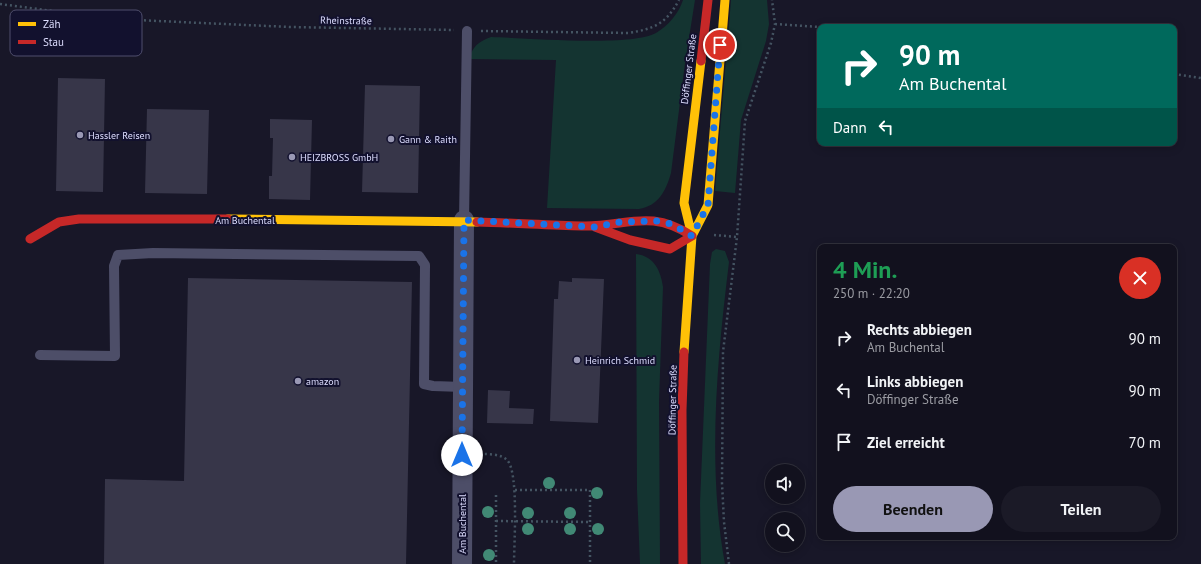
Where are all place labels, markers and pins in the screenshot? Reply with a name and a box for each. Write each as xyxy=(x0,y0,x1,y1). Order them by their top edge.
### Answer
pin xyxy=(703,28,737,62)
place label: Hassler Reisen xyxy=(88,129,150,142)
marker: Hassler Reisen xyxy=(75,130,85,140)
place label: Gann & Raith xyxy=(399,133,457,146)
marker: Gann & Raith xyxy=(386,134,396,144)
place label: HEIZBROSS GmbH xyxy=(300,151,378,164)
marker: HEIZBROSS GmbH xyxy=(287,152,297,162)
place label: Heinrich Schmid xyxy=(585,354,655,367)
marker: Heinrich Schmid xyxy=(572,355,582,365)
place label: amazon xyxy=(306,375,339,388)
marker: amazon xyxy=(293,376,303,386)

